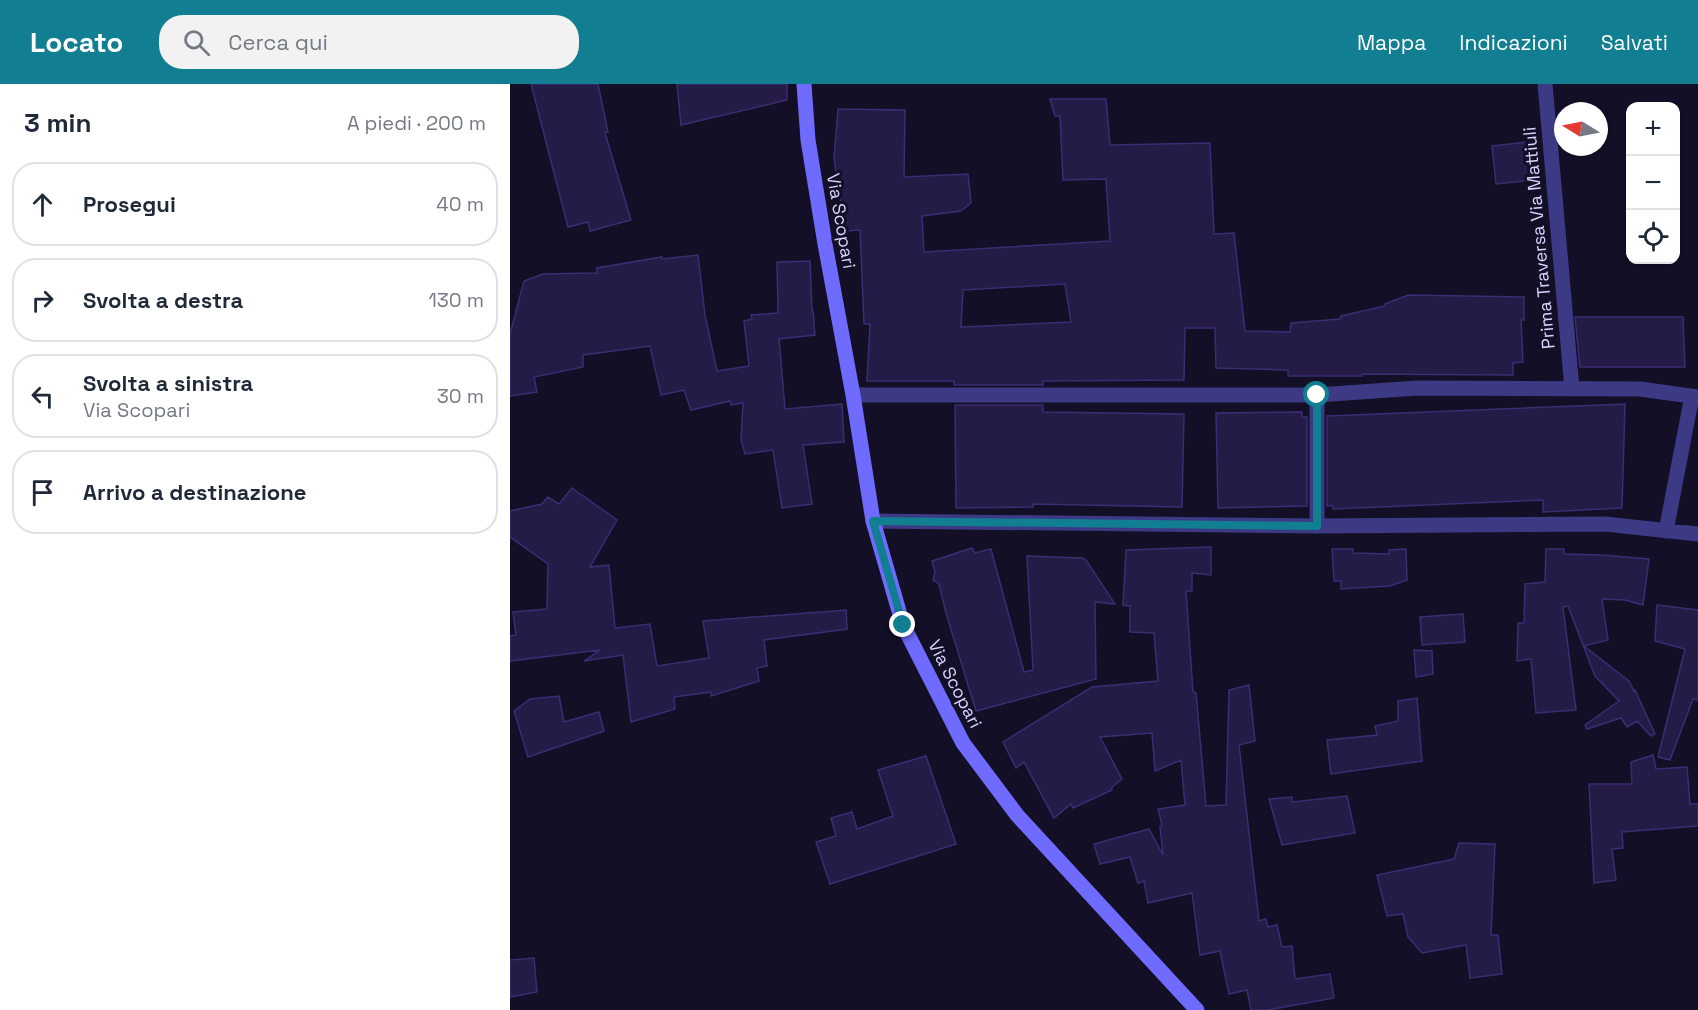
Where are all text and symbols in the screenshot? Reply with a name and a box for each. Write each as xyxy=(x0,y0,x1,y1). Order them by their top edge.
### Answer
search box xyxy=(159,15,579,69)
text: Locato xyxy=(30,24,123,60)
icon: search xyxy=(180,26,213,59)
text: Cerca qui xyxy=(228,28,328,56)
text: Mappa xyxy=(1357,29,1426,56)
text: Indicazioni xyxy=(1459,29,1568,56)
text: Salvati xyxy=(1601,29,1668,56)
north arrow xyxy=(1554,102,1608,156)
map controls xyxy=(1626,102,1680,264)
button: + xyxy=(1626,102,1680,156)
text: 3 min xyxy=(24,106,92,140)
text: A piedi · 200 m xyxy=(347,110,486,136)
street label: Prima Traversa Via Mattiuli xyxy=(1517,126,1560,350)
button: − xyxy=(1626,156,1680,210)
street label: Via Scopari xyxy=(822,171,861,270)
icon: ahead xyxy=(26,188,59,221)
text: Prosegui xyxy=(83,190,176,218)
text: 40 m xyxy=(436,191,484,217)
button: locate xyxy=(1626,210,1680,264)
icon: right xyxy=(26,284,59,317)
text: Svolta a destra xyxy=(83,286,243,314)
text: 130 m xyxy=(428,287,484,313)
text: Svolta a sinistra xyxy=(83,369,253,397)
icon: left xyxy=(26,380,59,413)
route start xyxy=(1303,381,1329,407)
text: 30 m xyxy=(437,383,484,409)
text: Via Scopari xyxy=(83,397,190,423)
icon: arrive xyxy=(26,476,59,509)
text: Arrivo a destinazione xyxy=(83,478,306,506)
route end xyxy=(889,611,915,637)
street label: Via Scopari xyxy=(923,636,988,732)

